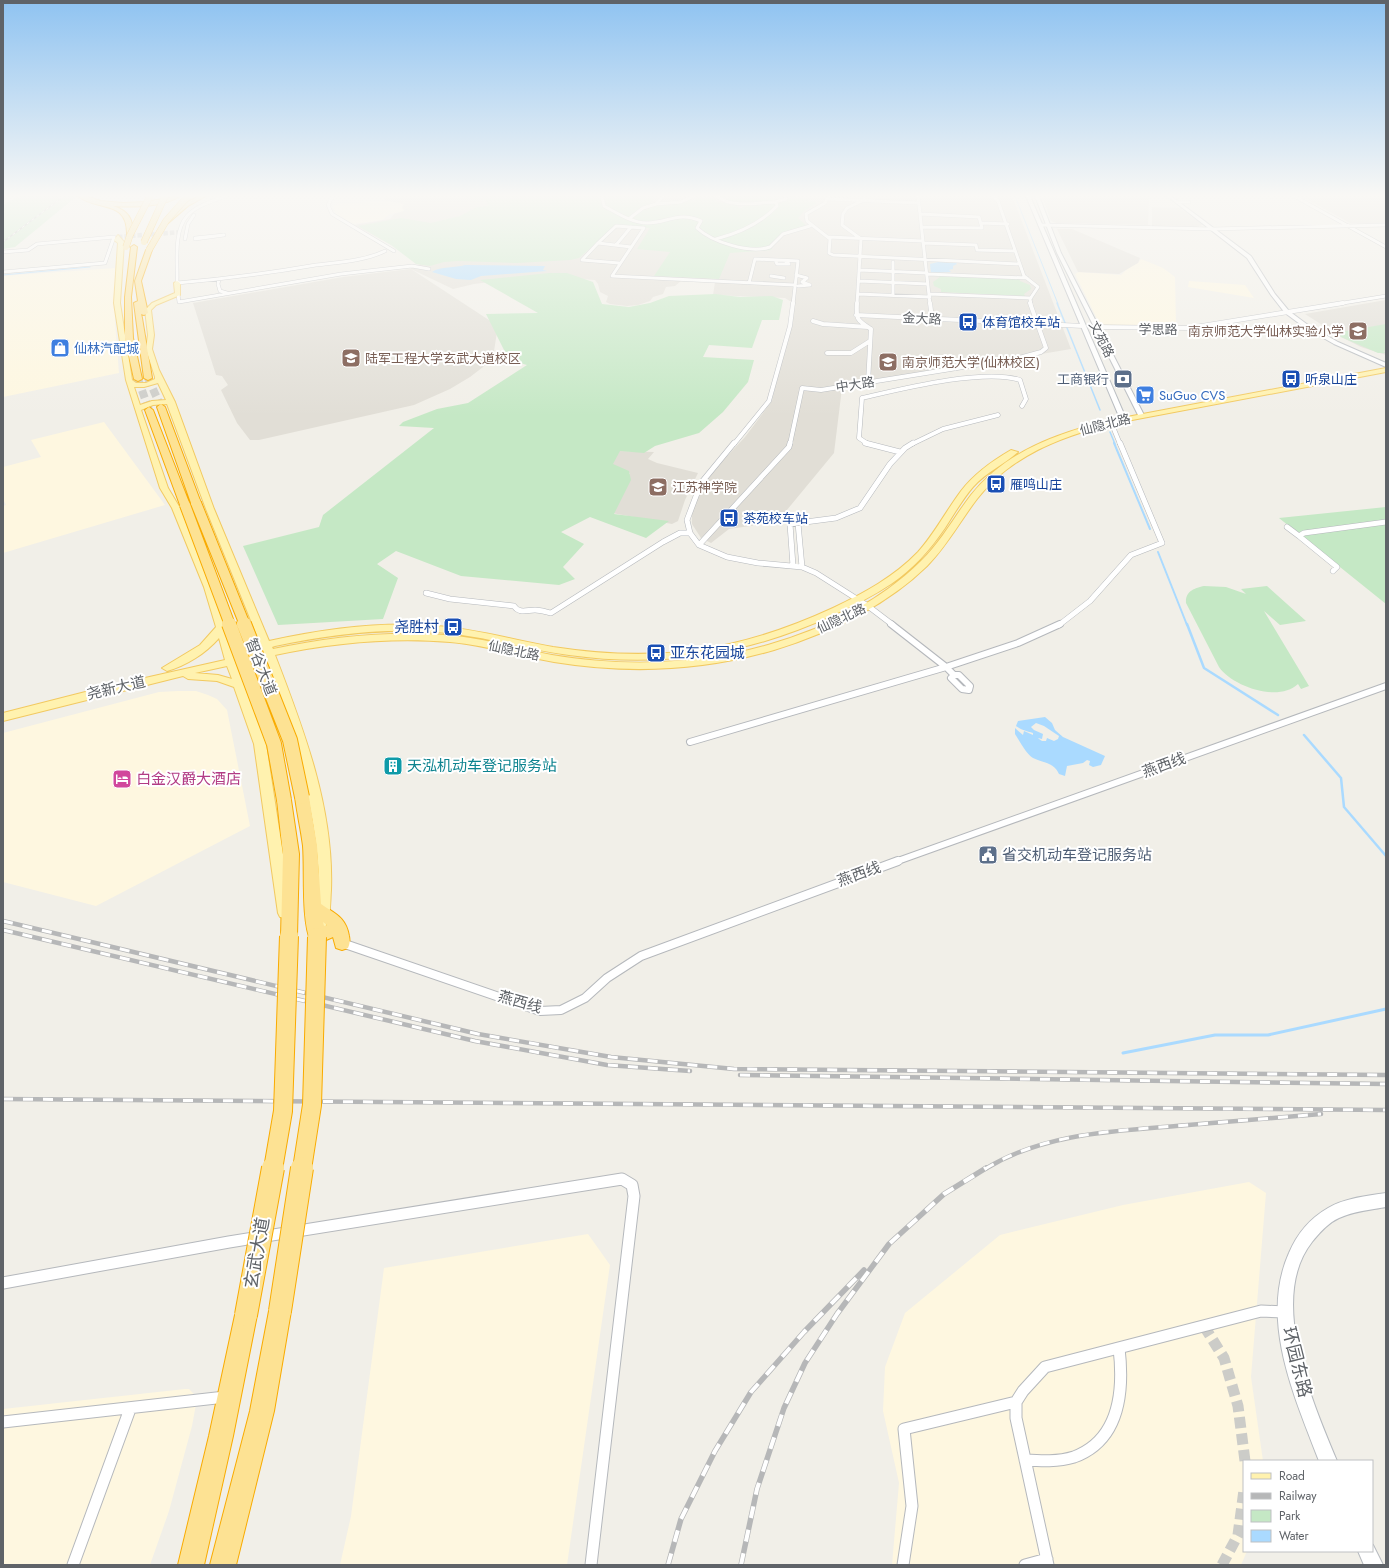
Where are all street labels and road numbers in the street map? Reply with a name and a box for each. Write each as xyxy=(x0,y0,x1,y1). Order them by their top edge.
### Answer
street label: 金大路 xyxy=(902,308,942,329)
street label: 文苑路 xyxy=(1084,318,1119,361)
street label: 学思路 xyxy=(1138,320,1178,339)
street label: 中大路 xyxy=(834,372,876,397)
street label: 仙隐北路 xyxy=(1078,409,1133,440)
street label: 仙隐北路 xyxy=(814,599,869,638)
street label: 智谷大道 xyxy=(240,635,282,699)
street label: 仙隐北路 xyxy=(486,636,541,665)
street label: 尧新大道 xyxy=(84,671,148,705)
street label: 燕西线 xyxy=(1139,747,1189,783)
street label: 燕西线 xyxy=(834,856,884,892)
street label: 燕西线 xyxy=(495,985,545,1019)
street label: 玄武大道 xyxy=(238,1215,276,1291)
street label: 环园东路 xyxy=(1276,1324,1318,1400)

